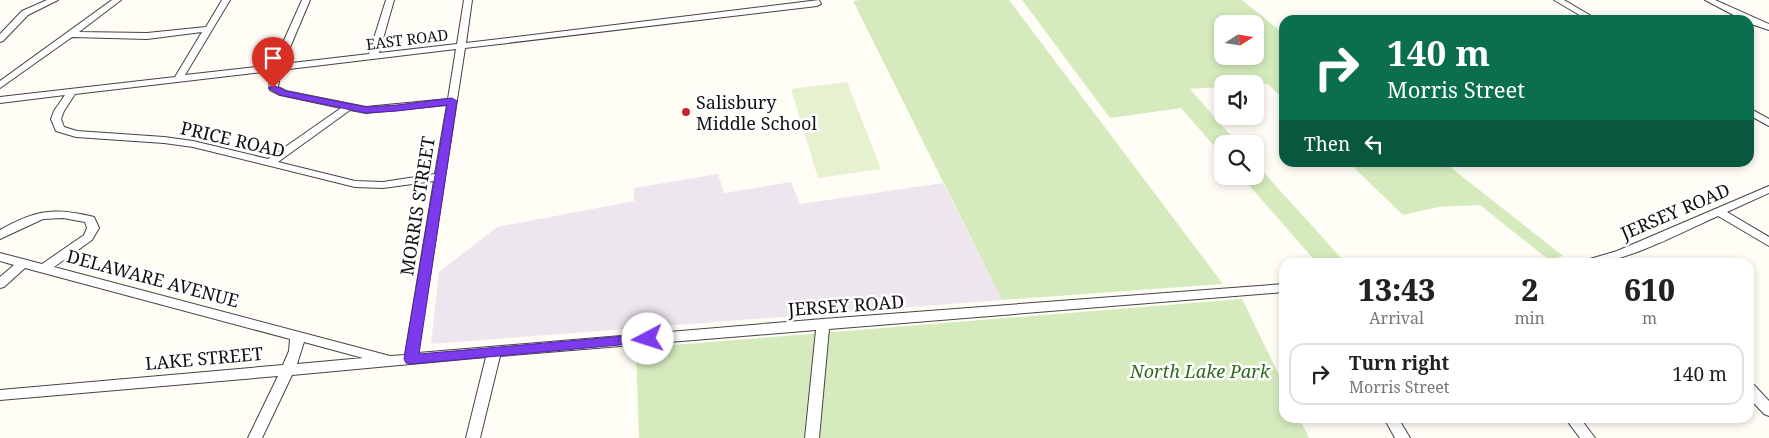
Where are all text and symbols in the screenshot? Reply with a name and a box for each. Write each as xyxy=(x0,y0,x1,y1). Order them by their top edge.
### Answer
north arrow xyxy=(1214,15,1264,65)
map controls xyxy=(1214,15,1264,185)
street label: EAST ROAD xyxy=(365,24,449,54)
text: 140 m xyxy=(1387,29,1490,76)
icon: right xyxy=(1304,35,1369,100)
pin xyxy=(252,37,294,88)
icon: arrive xyxy=(259,44,287,72)
text: Morris Street xyxy=(1387,74,1525,104)
button: sound xyxy=(1214,75,1264,125)
place label: Salisbury Middle School xyxy=(696,90,817,135)
marker: Salisbury Middle School xyxy=(680,106,692,118)
street label: PRICE ROAD xyxy=(178,115,288,163)
icon: left xyxy=(1360,130,1388,158)
text: Then xyxy=(1304,131,1350,157)
street label: MORRIS STREET xyxy=(394,135,440,277)
button: search xyxy=(1214,135,1264,185)
street label: JERSEY ROAD xyxy=(1616,177,1733,245)
street label: DELAWARE AVENUE xyxy=(64,243,242,313)
text: 13:43 xyxy=(1358,269,1435,310)
text: 2 xyxy=(1521,269,1538,310)
text: 610 xyxy=(1624,269,1675,310)
street label: JERSEY ROAD xyxy=(786,289,905,321)
text: Arrival xyxy=(1369,307,1424,329)
text: min xyxy=(1514,307,1545,329)
text: m xyxy=(1642,307,1657,329)
position arrow xyxy=(621,312,673,364)
street label: LAKE STREET xyxy=(144,341,264,375)
text: Turn right xyxy=(1349,350,1449,376)
park label: North Lake Park xyxy=(1129,359,1271,383)
icon: right xyxy=(1306,360,1334,388)
text: 140 m xyxy=(1672,361,1727,387)
text: Morris Street xyxy=(1349,376,1449,398)

